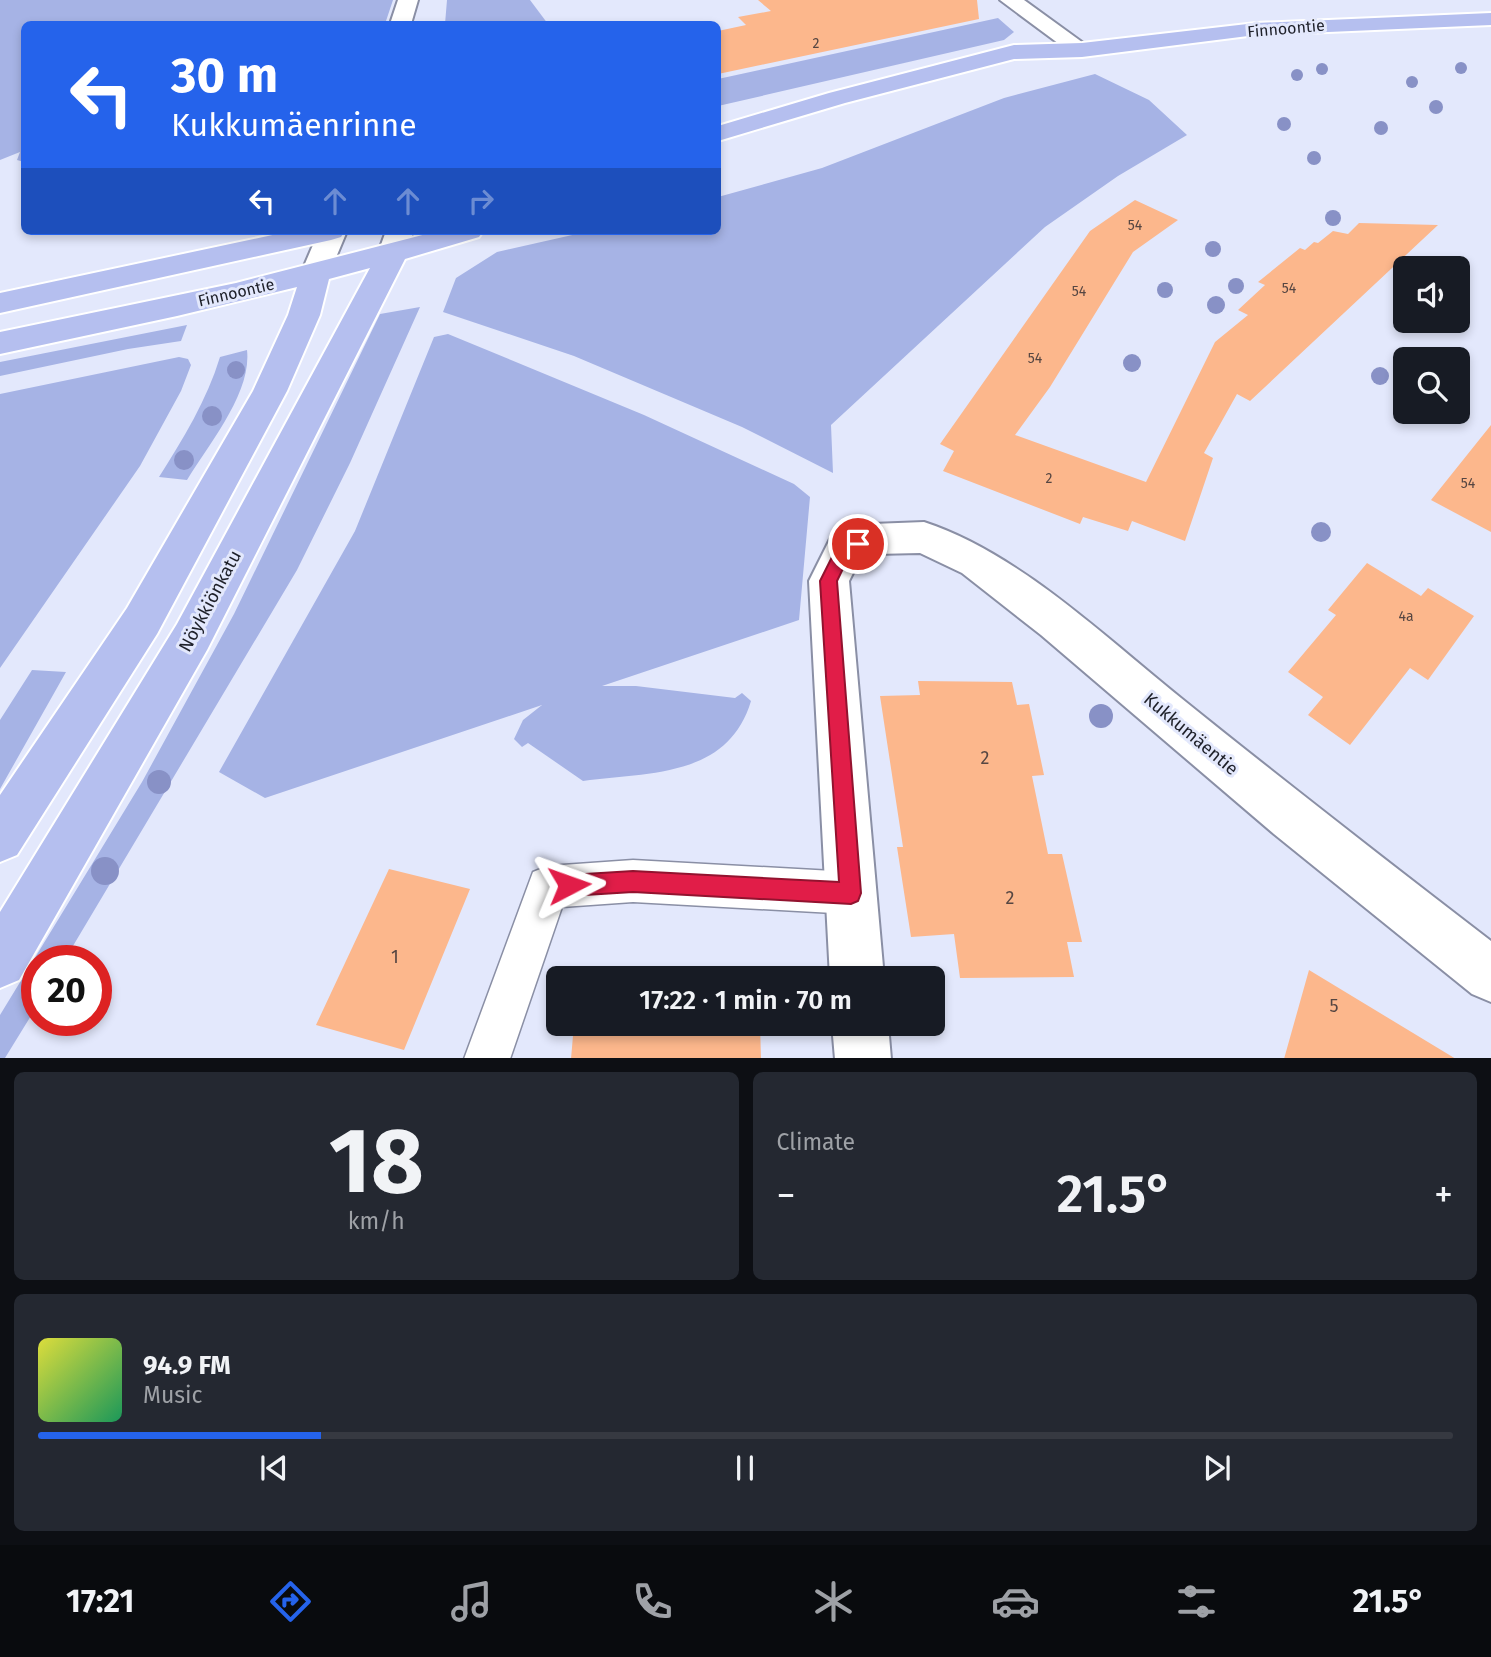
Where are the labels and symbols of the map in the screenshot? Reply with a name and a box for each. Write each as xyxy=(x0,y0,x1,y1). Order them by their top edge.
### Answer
street label: Finnoontie xyxy=(1247,16,1326,41)
house number: 2 xyxy=(813,35,820,52)
house number: 54 xyxy=(1128,217,1143,234)
street label: Finnoontie xyxy=(196,274,276,310)
house number: 54 xyxy=(1282,280,1297,297)
house number: 54 xyxy=(1072,283,1087,300)
house number: 54 xyxy=(1028,350,1043,367)
house number: 2 xyxy=(1046,470,1053,487)
house number: 54 xyxy=(1461,475,1476,492)
pin xyxy=(828,514,888,574)
street label: Nöykkiönkatu xyxy=(174,546,246,656)
house number: 4a xyxy=(1398,608,1414,625)
street label: Kukkumäentie xyxy=(1139,688,1243,780)
house number: 2 xyxy=(981,747,990,769)
position arrow xyxy=(532,848,606,922)
house number: 2 xyxy=(1006,887,1015,909)
speed limit sign: 20 xyxy=(21,945,112,1036)
house number: 1 xyxy=(391,946,399,968)
house number: 5 xyxy=(1329,995,1339,1017)

